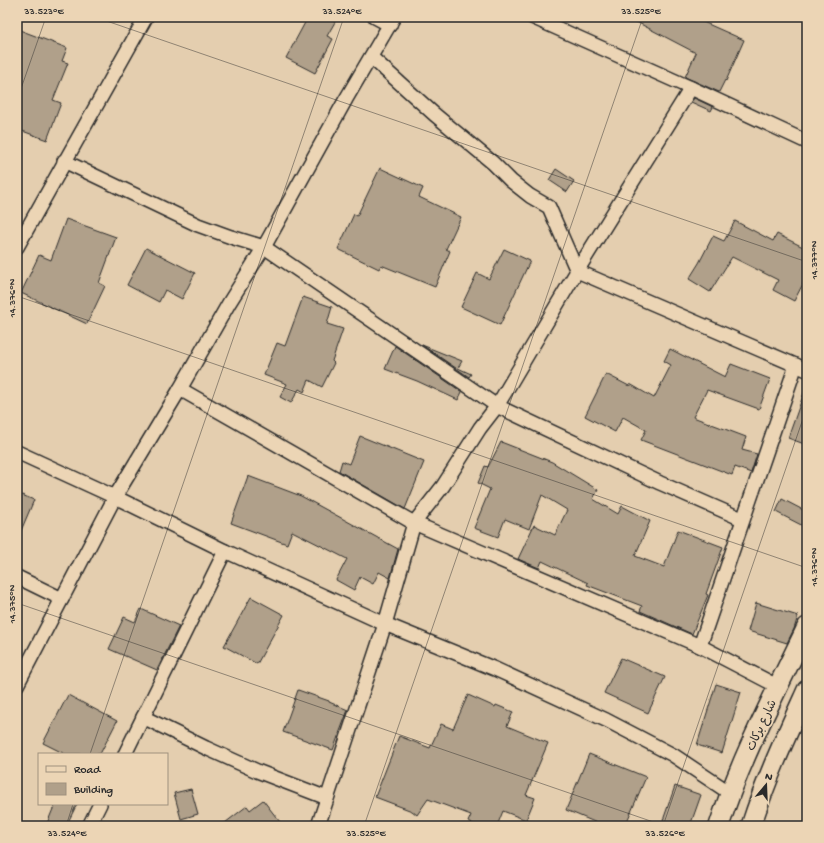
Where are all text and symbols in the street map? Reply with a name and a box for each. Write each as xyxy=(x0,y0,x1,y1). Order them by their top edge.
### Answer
text: 33.523°E xyxy=(23,6,65,18)
text: 33.524°E xyxy=(321,6,362,18)
text: 33.525°E xyxy=(620,6,662,18)
text: 14.377°N xyxy=(809,240,821,280)
text: 14.376°N xyxy=(7,278,19,318)
text: 14.376°N xyxy=(809,547,821,587)
text: 14.375°N xyxy=(7,584,19,624)
street label: شارع بركات xyxy=(745,698,781,754)
legend xyxy=(38,753,168,805)
text: Road xyxy=(74,764,101,778)
north arrow xyxy=(746,765,786,805)
text: N xyxy=(763,771,774,784)
text: Building xyxy=(73,784,113,798)
text: 33.524°E xyxy=(46,828,87,840)
text: 33.525°E xyxy=(345,828,387,840)
text: 33.526°E xyxy=(644,828,686,840)

